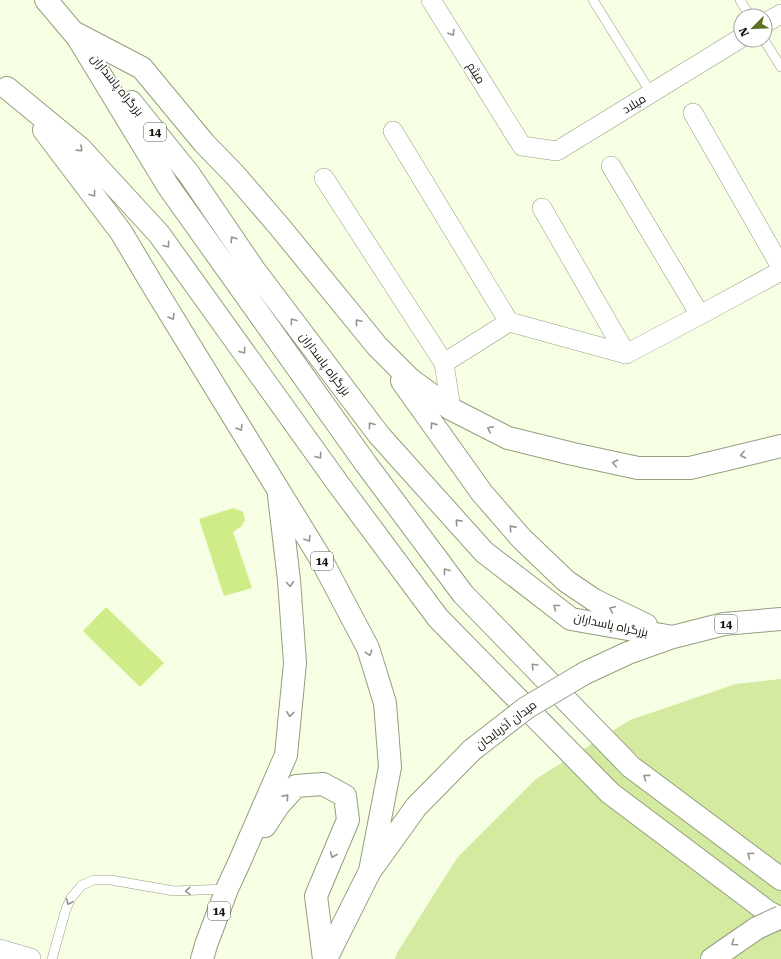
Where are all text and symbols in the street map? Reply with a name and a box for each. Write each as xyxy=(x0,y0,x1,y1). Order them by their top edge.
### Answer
north arrow xyxy=(733,8,773,48)
text: N xyxy=(736,25,752,38)
one-way arrow xyxy=(447,29,455,36)
street label: بزرگراه پاسداران xyxy=(86,51,146,120)
street label: میثم xyxy=(463,60,488,87)
street label: میلاد xyxy=(620,91,648,117)
road number: 14 xyxy=(144,123,166,141)
one-way arrow xyxy=(75,144,83,152)
one-way arrow xyxy=(88,190,95,197)
one-way arrow xyxy=(230,236,238,243)
one-way arrow xyxy=(162,241,170,248)
one-way arrow xyxy=(168,313,175,320)
one-way arrow xyxy=(291,319,298,326)
one-way arrow xyxy=(355,320,362,327)
street label: بزرگراه پاسداران xyxy=(295,330,353,400)
one-way arrow xyxy=(238,346,245,353)
one-way arrow xyxy=(369,422,376,429)
one-way arrow xyxy=(431,422,438,429)
one-way arrow xyxy=(235,424,243,431)
one-way arrow xyxy=(487,426,494,434)
one-way arrow xyxy=(740,451,746,459)
one-way arrow xyxy=(314,452,321,459)
one-way arrow xyxy=(612,460,618,468)
one-way arrow xyxy=(455,519,462,527)
one-way arrow xyxy=(510,525,517,532)
one-way arrow xyxy=(304,534,311,541)
road number: 14 xyxy=(311,552,333,570)
one-way arrow xyxy=(444,568,451,575)
one-way arrow xyxy=(285,581,294,587)
one-way arrow xyxy=(553,604,560,611)
one-way arrow xyxy=(609,606,617,614)
street label: بزرگراه پاسداران xyxy=(572,610,649,642)
road number: 14 xyxy=(715,615,737,633)
one-way arrow xyxy=(365,649,373,656)
one-way arrow xyxy=(531,663,539,671)
street label: میدان آذربایجان xyxy=(473,697,539,753)
one-way arrow xyxy=(286,711,295,717)
one-way arrow xyxy=(643,775,650,782)
one-way arrow xyxy=(281,795,288,802)
one-way arrow xyxy=(330,851,338,859)
one-way arrow xyxy=(747,853,754,860)
one-way arrow xyxy=(185,886,191,895)
one-way arrow xyxy=(66,898,74,906)
road number: 14 xyxy=(208,902,230,920)
one-way arrow xyxy=(732,938,739,945)

